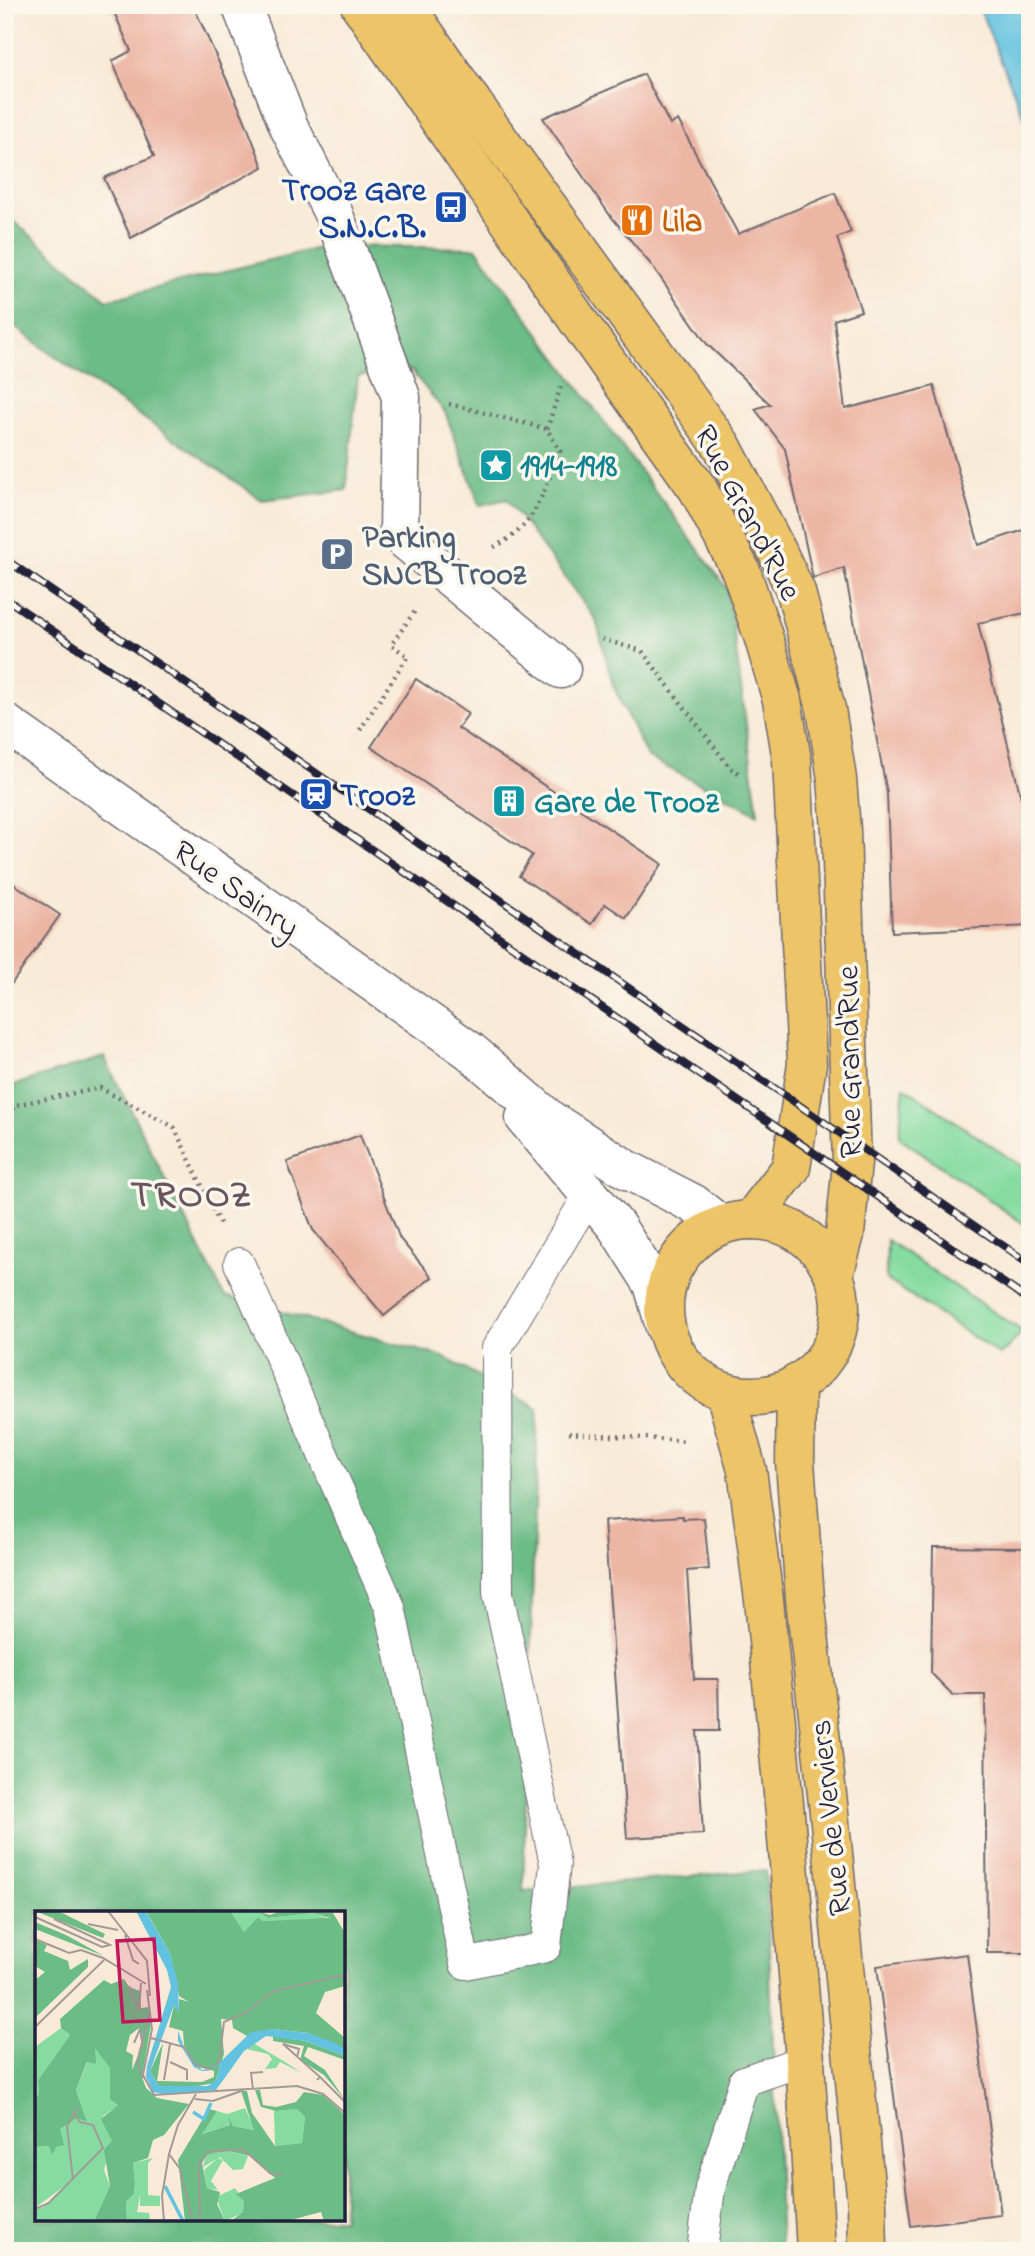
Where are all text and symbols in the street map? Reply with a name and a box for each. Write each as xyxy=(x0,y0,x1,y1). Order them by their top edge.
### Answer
place label: Trooz Gare S.N.C.B. xyxy=(281,169,428,253)
bus stop icon: Trooz Gare S.N.C.B. xyxy=(432,188,470,226)
place label: Lila xyxy=(662,200,702,247)
restaurant icon: Lila xyxy=(618,201,656,239)
street label: Rue Grand'Rue xyxy=(680,417,812,610)
place label: 1914-1918 xyxy=(520,445,617,492)
place icon: 1914-1918 xyxy=(477,446,515,484)
place label: Parking SNCB Trooz xyxy=(362,516,527,600)
parking icon: Parking SNCB Trooz xyxy=(318,535,356,573)
place label: Trooz xyxy=(340,774,416,821)
station icon: Trooz xyxy=(297,775,335,813)
place label: Gare de Trooz xyxy=(534,781,719,828)
building icon: Gare de Trooz xyxy=(490,782,528,820)
street label: Rue Sainry xyxy=(162,830,308,952)
street label: Rue Grand'Rue xyxy=(826,964,877,1159)
district label: TROOZ xyxy=(131,1169,253,1225)
street label: Rue de Verviers xyxy=(799,1717,866,1918)
inset map xyxy=(35,1911,345,2221)

